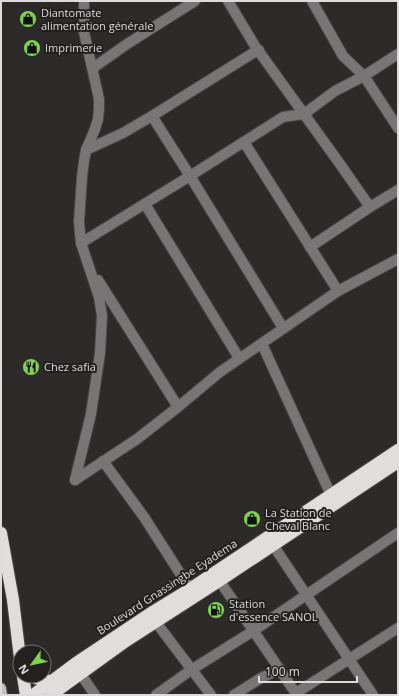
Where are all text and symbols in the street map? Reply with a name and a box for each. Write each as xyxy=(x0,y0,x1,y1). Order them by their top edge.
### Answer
place label: Diantomate alimentation générale xyxy=(41,5,153,33)
shop icon: Diantomate alimentation générale xyxy=(18,9,38,29)
shop icon: Imprimerie xyxy=(22,38,42,58)
place label: Imprimerie xyxy=(45,40,102,55)
restaurant icon: Chez safia xyxy=(21,357,41,377)
place label: Chez safia xyxy=(44,359,96,374)
place label: La Station de Cheval Blanc xyxy=(265,505,332,533)
shop icon: La Station de Cheval Blanc xyxy=(242,509,262,529)
street label: Boulevard Gnassingbe Eyadema xyxy=(94,535,240,638)
place label: Station d'essence SANOL xyxy=(229,596,318,624)
fuel station icon: Station d'essence SANOL xyxy=(206,600,226,620)
north arrow xyxy=(12,644,52,684)
scale bar xyxy=(259,658,357,684)
text: N xyxy=(14,662,32,678)
text: 100 m xyxy=(265,663,300,680)

